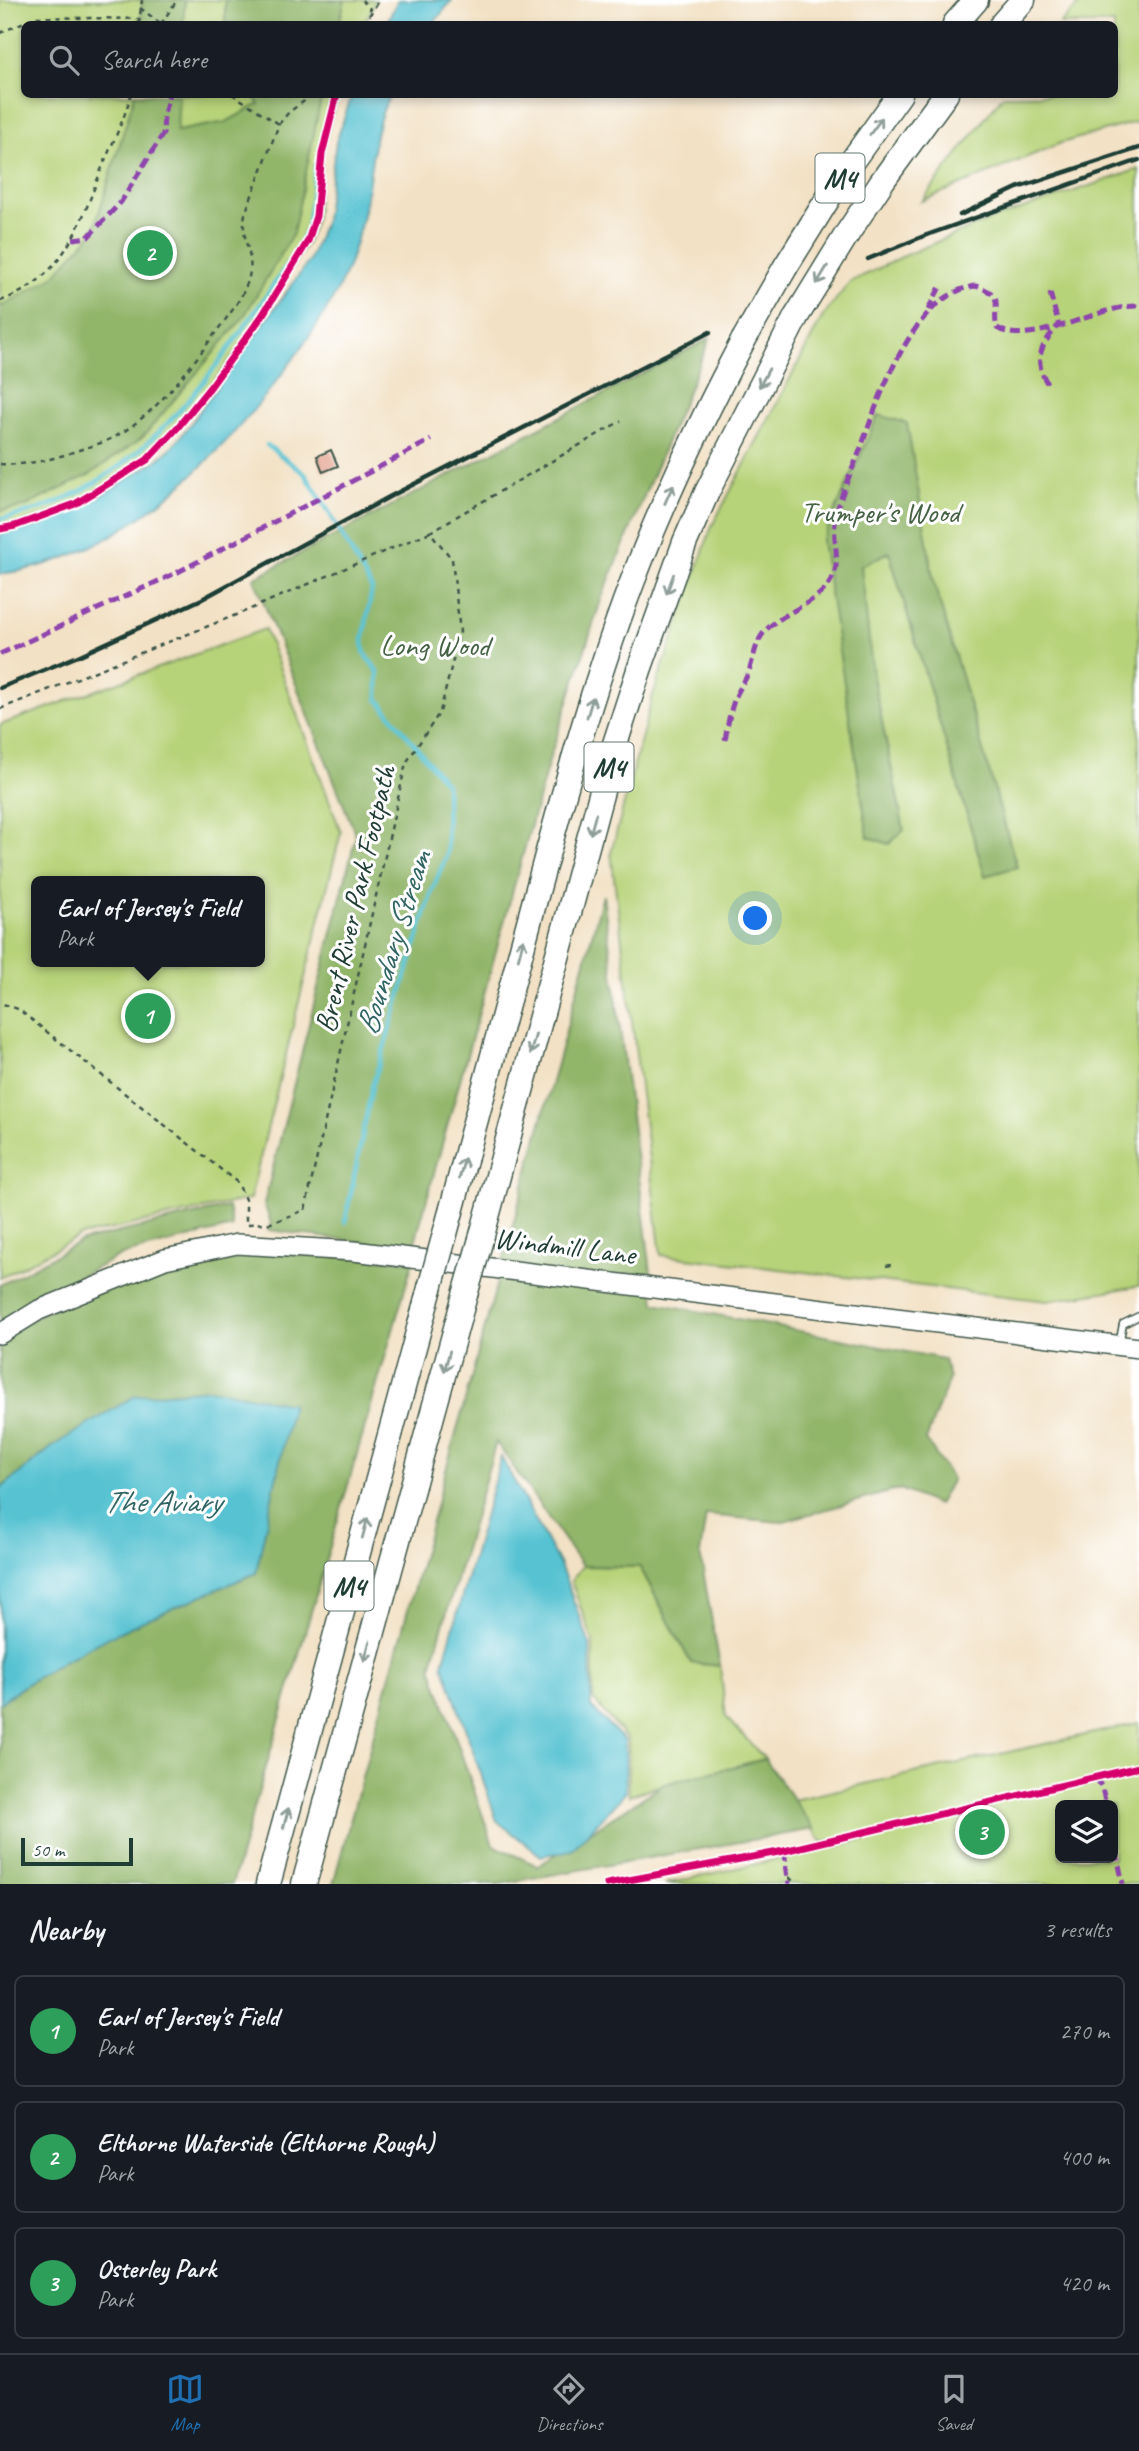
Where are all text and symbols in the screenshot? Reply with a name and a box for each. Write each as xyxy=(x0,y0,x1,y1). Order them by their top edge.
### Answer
search box xyxy=(21,21,1118,98)
icon: search xyxy=(45,41,83,79)
text: Search here xyxy=(101,43,207,76)
one-way arrow xyxy=(869,117,883,136)
road number: M4 xyxy=(816,154,864,202)
pin: 2 xyxy=(127,227,173,279)
one-way arrow xyxy=(814,265,828,285)
one-way arrow xyxy=(757,367,771,387)
one-way arrow xyxy=(663,484,676,505)
park label: Trumper's Wood xyxy=(800,493,964,531)
one-way arrow xyxy=(662,573,675,595)
park label: Long Wood xyxy=(380,626,494,664)
one-way arrow xyxy=(584,697,597,719)
road number: M4 xyxy=(584,742,634,792)
street label: Brent River Park Footpath xyxy=(306,761,404,1036)
one-way arrow xyxy=(586,812,599,835)
water label: Boundary Stream xyxy=(346,844,441,1039)
popup xyxy=(31,876,265,967)
text: Earl of Jersey's Field xyxy=(57,891,239,924)
your location xyxy=(738,901,772,935)
text: Park xyxy=(57,924,94,953)
one-way arrow xyxy=(516,938,529,960)
pin: 1 xyxy=(125,990,171,1042)
one-way arrow xyxy=(525,1032,538,1054)
one-way arrow xyxy=(457,1158,470,1180)
street label: Windmill Lane xyxy=(492,1219,640,1274)
one-way arrow xyxy=(439,1350,452,1372)
water label: The Aviary xyxy=(104,1481,225,1522)
one-way arrow xyxy=(359,1517,372,1539)
road number: M4 xyxy=(324,1562,374,1610)
one-way arrow xyxy=(360,1639,373,1662)
map controls xyxy=(1055,1800,1118,1863)
button: layers xyxy=(1055,1800,1118,1863)
pin: 3 xyxy=(959,1806,1005,1858)
one-way arrow xyxy=(280,1807,293,1830)
scale bar xyxy=(21,1835,133,1867)
text: 50 m xyxy=(32,1838,64,1862)
text: Nearby xyxy=(28,1911,104,1949)
text: 3 results xyxy=(1044,1915,1111,1944)
text: Earl of Jersey's Field xyxy=(97,2000,279,2033)
text: 1 xyxy=(48,2017,58,2046)
text: 270 m xyxy=(1060,2017,1109,2046)
text: Park xyxy=(97,2033,133,2062)
text: Elthorne Waterside (Elthorne Rough) xyxy=(97,2126,434,2159)
text: 2 xyxy=(48,2143,58,2172)
text: 400 m xyxy=(1060,2143,1109,2172)
text: Park xyxy=(97,2159,133,2188)
text: Osterley Park xyxy=(97,2252,216,2285)
text: 3 xyxy=(48,2269,58,2298)
text: 420 m xyxy=(1060,2269,1109,2298)
text: Park xyxy=(97,2285,133,2314)
tab: Map xyxy=(166,2370,204,2436)
tab: Directions xyxy=(536,2370,603,2436)
tab: Saved xyxy=(935,2370,973,2436)

